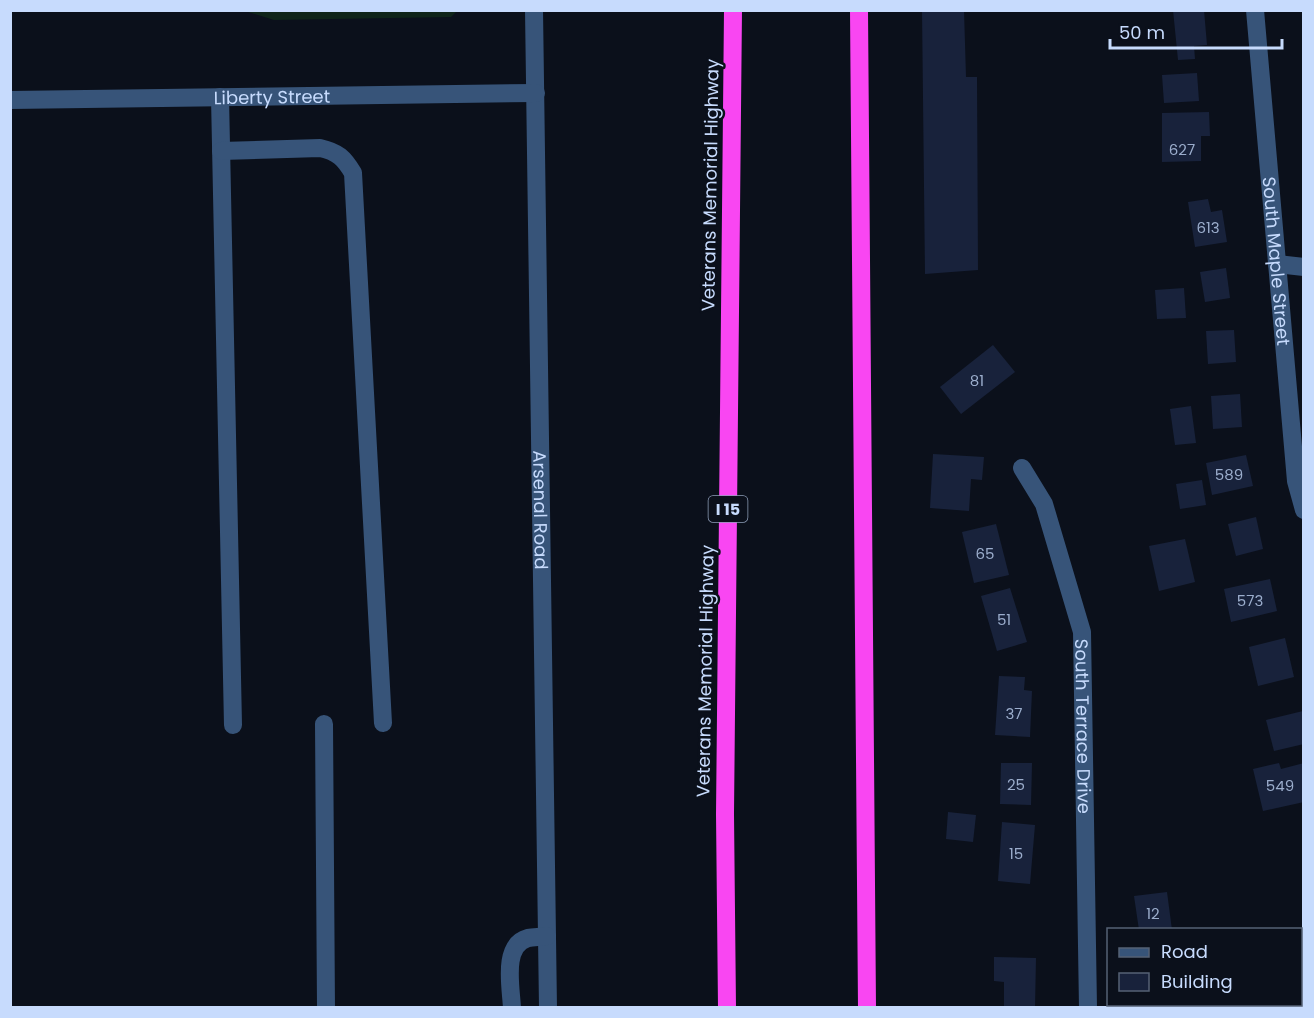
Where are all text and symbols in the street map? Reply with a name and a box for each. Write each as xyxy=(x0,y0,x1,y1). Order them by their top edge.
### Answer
scale bar xyxy=(1110,12,1282,50)
text: 50 m xyxy=(1119,20,1165,45)
street label: Veterans Memorial Highway xyxy=(695,59,725,311)
street label: Liberty Street xyxy=(214,83,330,110)
house number: 627 xyxy=(1169,139,1195,160)
street label: South Maple Street xyxy=(1257,175,1297,347)
house number: 613 xyxy=(1196,217,1220,238)
house number: 81 xyxy=(970,370,984,391)
street label: Arsenal Road xyxy=(528,450,554,570)
house number: 589 xyxy=(1215,464,1243,485)
road number: I 15 xyxy=(708,496,748,522)
house number: 65 xyxy=(976,543,994,564)
street label: Veterans Memorial Highway xyxy=(690,545,720,797)
house number: 573 xyxy=(1237,590,1263,611)
house number: 51 xyxy=(997,609,1011,630)
street label: South Terrace Drive xyxy=(1070,639,1097,814)
house number: 37 xyxy=(1005,703,1023,724)
house number: 25 xyxy=(1007,774,1025,795)
house number: 549 xyxy=(1266,775,1294,796)
house number: 15 xyxy=(1009,843,1023,864)
house number: 12 xyxy=(1146,903,1160,924)
legend xyxy=(1107,928,1302,1006)
text: Road xyxy=(1161,939,1208,964)
text: Building xyxy=(1161,969,1233,994)

